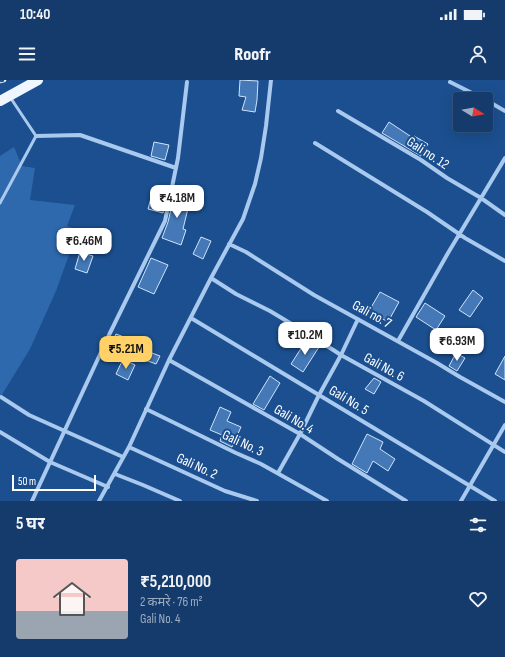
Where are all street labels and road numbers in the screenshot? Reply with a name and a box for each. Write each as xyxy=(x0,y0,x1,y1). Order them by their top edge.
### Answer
street label: Gali no. 12 xyxy=(403,133,453,173)
street label: Gali no. 7 xyxy=(349,296,395,332)
street label: Gali No. 6 xyxy=(361,349,407,385)
street label: Gali No. 5 xyxy=(326,382,372,419)
street label: Gali No. 4 xyxy=(271,400,317,438)
street label: Gali No. 3 xyxy=(220,426,266,460)
street label: Gali No. 2 xyxy=(174,449,221,483)

